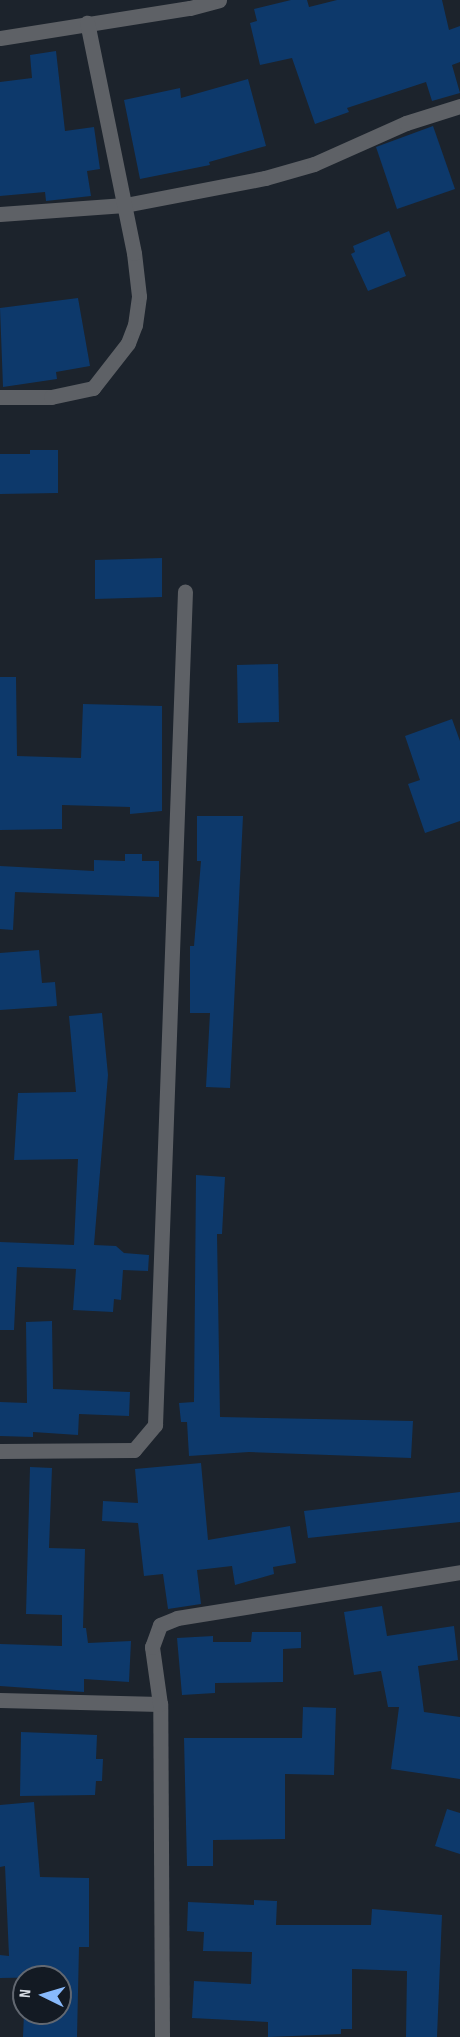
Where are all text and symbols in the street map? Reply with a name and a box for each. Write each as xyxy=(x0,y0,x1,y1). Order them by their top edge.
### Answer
north arrow xyxy=(12,1965,72,2025)
text: N xyxy=(16,1988,35,1999)

